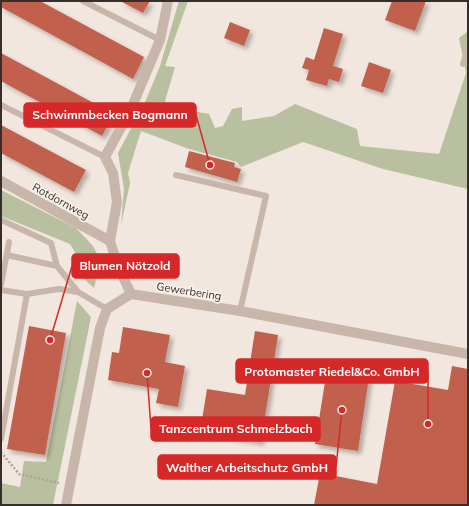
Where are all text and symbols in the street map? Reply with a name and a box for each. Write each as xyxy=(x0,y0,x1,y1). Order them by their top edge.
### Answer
callout: Schwimmbecken Bogmann xyxy=(24,103,196,127)
text: Schwimmbecken Bogmann xyxy=(32,107,188,122)
street label: Rotdornweg xyxy=(30,180,92,222)
callout: Blumen Nötzold xyxy=(72,254,179,278)
text: Blumen Nötzold xyxy=(80,258,171,273)
street label: Gewerbering xyxy=(155,279,223,303)
callout: Protomaster Riedel&Co. GmbH xyxy=(236,359,428,383)
text: Protomaster Riedel&Co. GmbH xyxy=(244,364,420,379)
callout: Tanzcentrum Schmelzbach xyxy=(151,417,320,441)
text: Tanzcentrum Schmelzbach xyxy=(159,421,313,436)
callout: Walther Arbeitschutz GmbH xyxy=(158,455,336,479)
text: Walther Arbeitschutz GmbH xyxy=(166,460,328,475)

